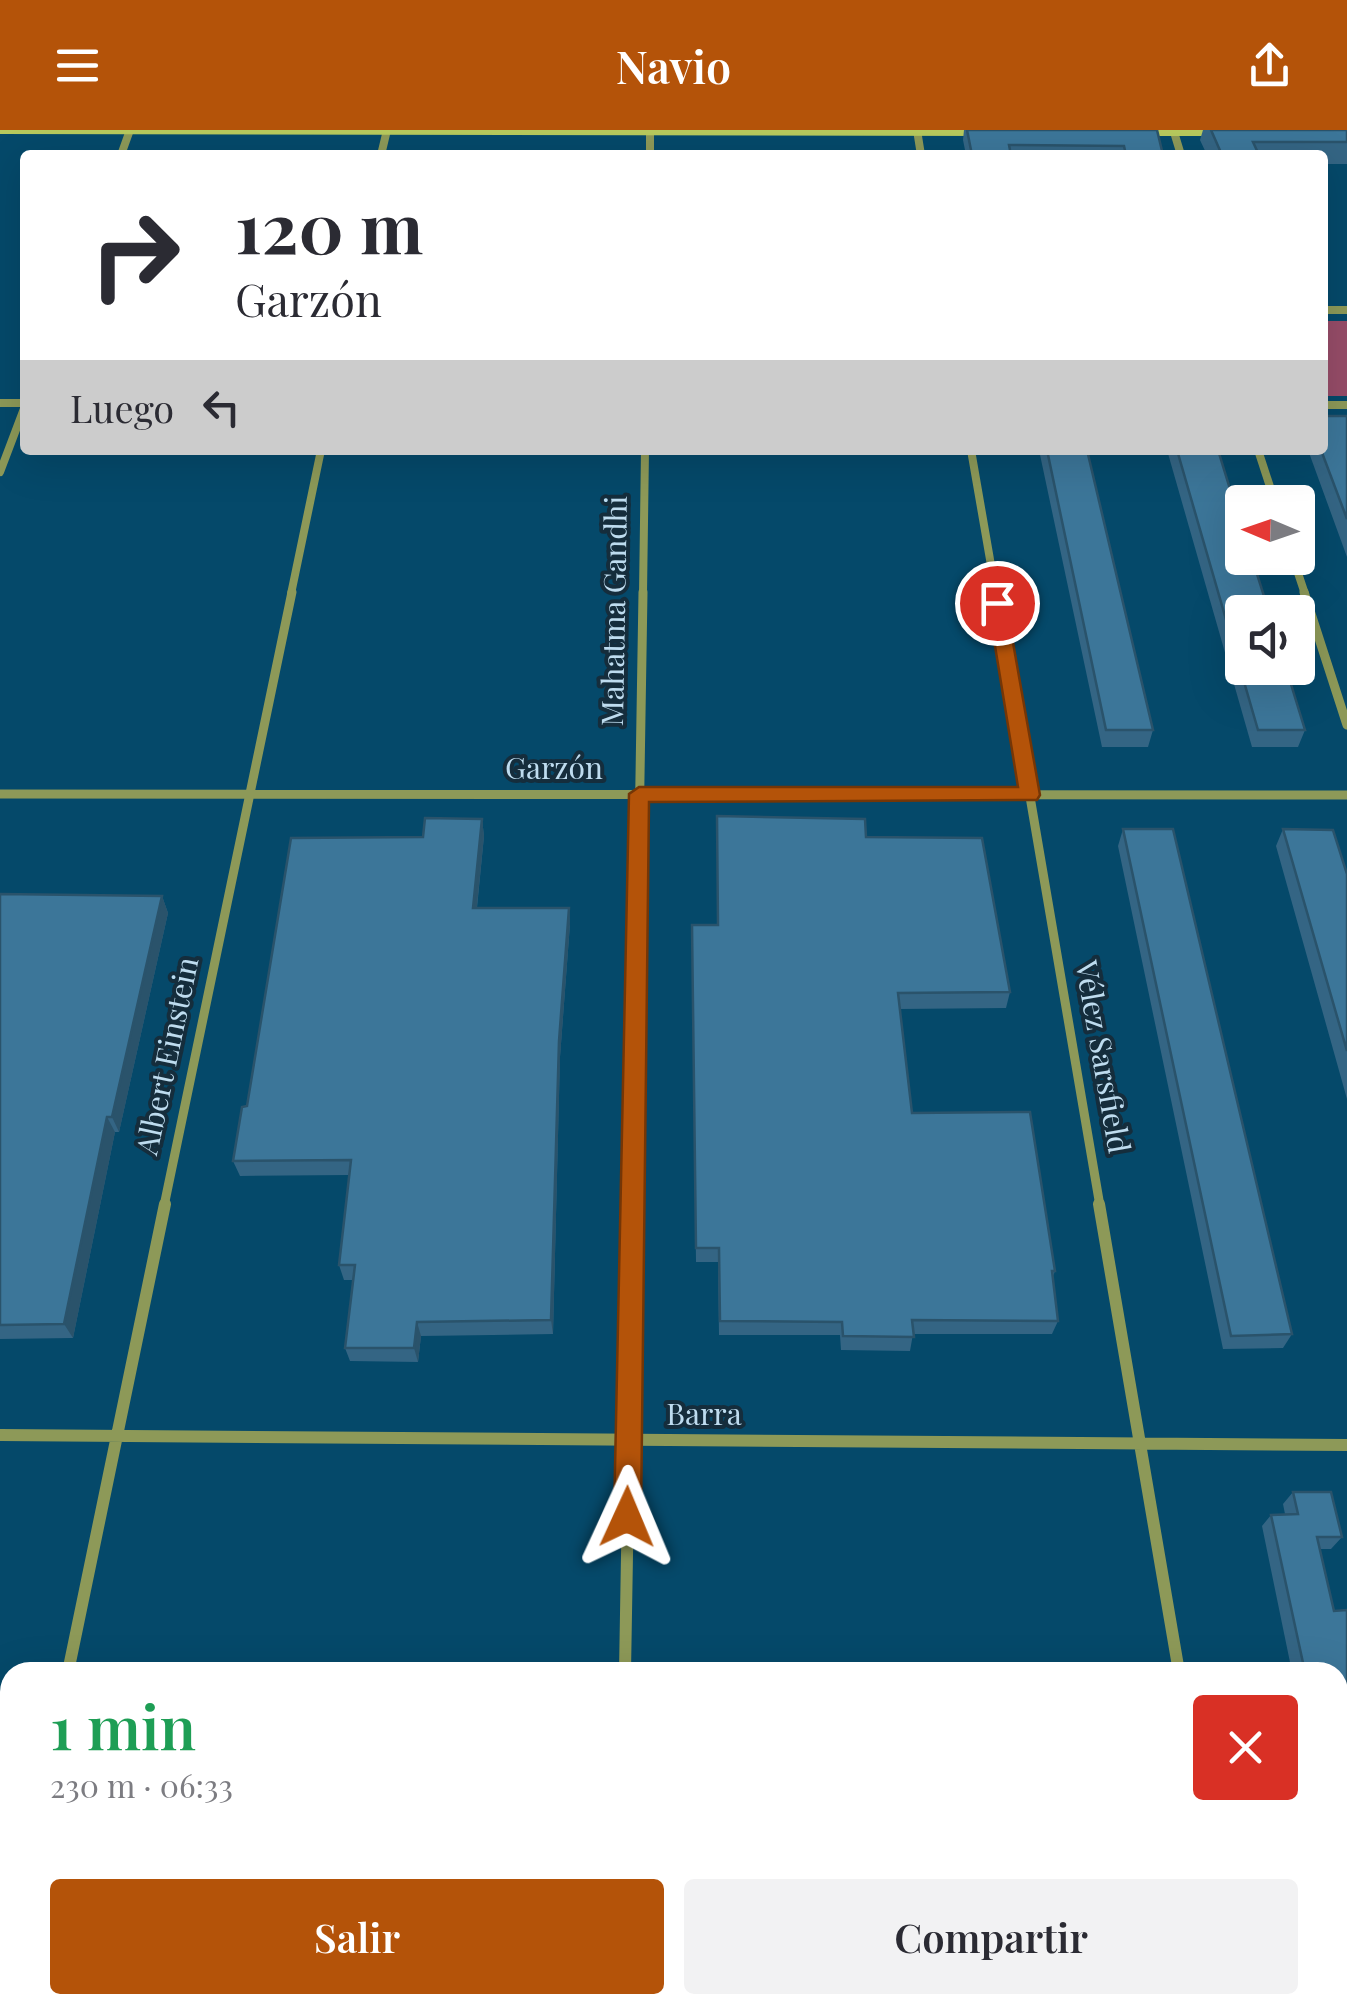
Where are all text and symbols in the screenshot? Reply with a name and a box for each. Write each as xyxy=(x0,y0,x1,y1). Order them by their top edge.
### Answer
text: Navio xyxy=(616,35,731,95)
icon: menu xyxy=(50,38,105,93)
icon: share xyxy=(1242,38,1297,93)
text: 120 m xyxy=(235,178,423,272)
icon: right xyxy=(70,190,200,320)
text: Garzón xyxy=(235,268,382,328)
icon: left xyxy=(194,380,249,435)
text: Luego xyxy=(70,382,174,433)
north arrow xyxy=(1225,485,1315,575)
map controls xyxy=(1225,485,1315,685)
street label: Mahatma Gandhi xyxy=(591,495,635,727)
pin xyxy=(955,561,1040,646)
icon: arrive xyxy=(970,576,1025,631)
button: sound xyxy=(1225,595,1315,685)
street label: Garzón xyxy=(505,747,603,787)
street label: Albert Einstein xyxy=(125,953,207,1159)
street label: Vélez Sarsfield xyxy=(1067,956,1141,1156)
street label: Barra xyxy=(666,1393,742,1433)
position arrow xyxy=(575,1465,679,1569)
text: 1 min xyxy=(50,1685,196,1765)
button: close xyxy=(1193,1695,1298,1800)
text: 230 m · 06:33 xyxy=(50,1763,233,1806)
button: Salir xyxy=(50,1879,664,1994)
button: Compartir xyxy=(684,1879,1298,1994)

